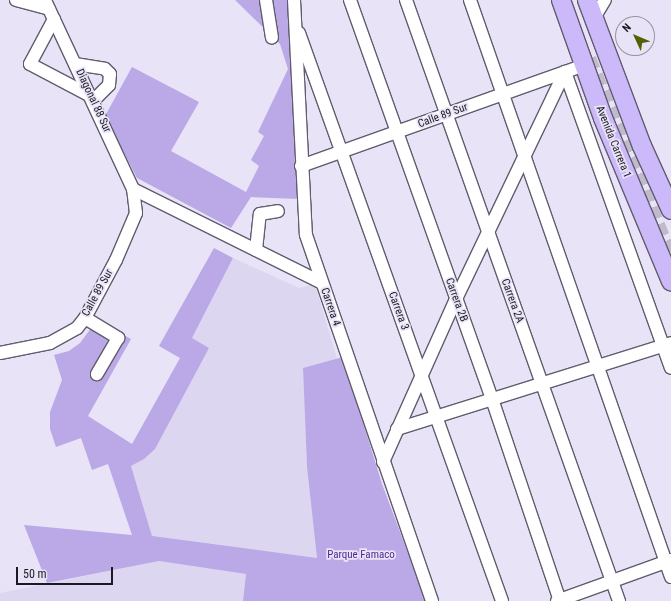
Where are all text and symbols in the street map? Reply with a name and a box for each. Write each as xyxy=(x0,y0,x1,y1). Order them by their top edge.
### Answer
north arrow xyxy=(615,16,655,56)
text: N xyxy=(620,21,634,35)
street label: Diagonal 88 Sur xyxy=(73,67,113,135)
street label: Calle 89 Sur xyxy=(416,101,470,131)
street label: Avenida Carrera 1 xyxy=(593,104,633,180)
street label: Calle 89 Sur xyxy=(80,267,116,319)
street label: Carrera 2B xyxy=(442,276,470,324)
street label: Carrera 2A xyxy=(498,277,526,325)
street label: Carrera 4 xyxy=(317,286,343,328)
street label: Carrera 3 xyxy=(385,290,411,332)
park label: Parque Famaco xyxy=(327,548,395,562)
scale bar xyxy=(18,559,115,585)
text: 50 m xyxy=(23,567,47,581)

